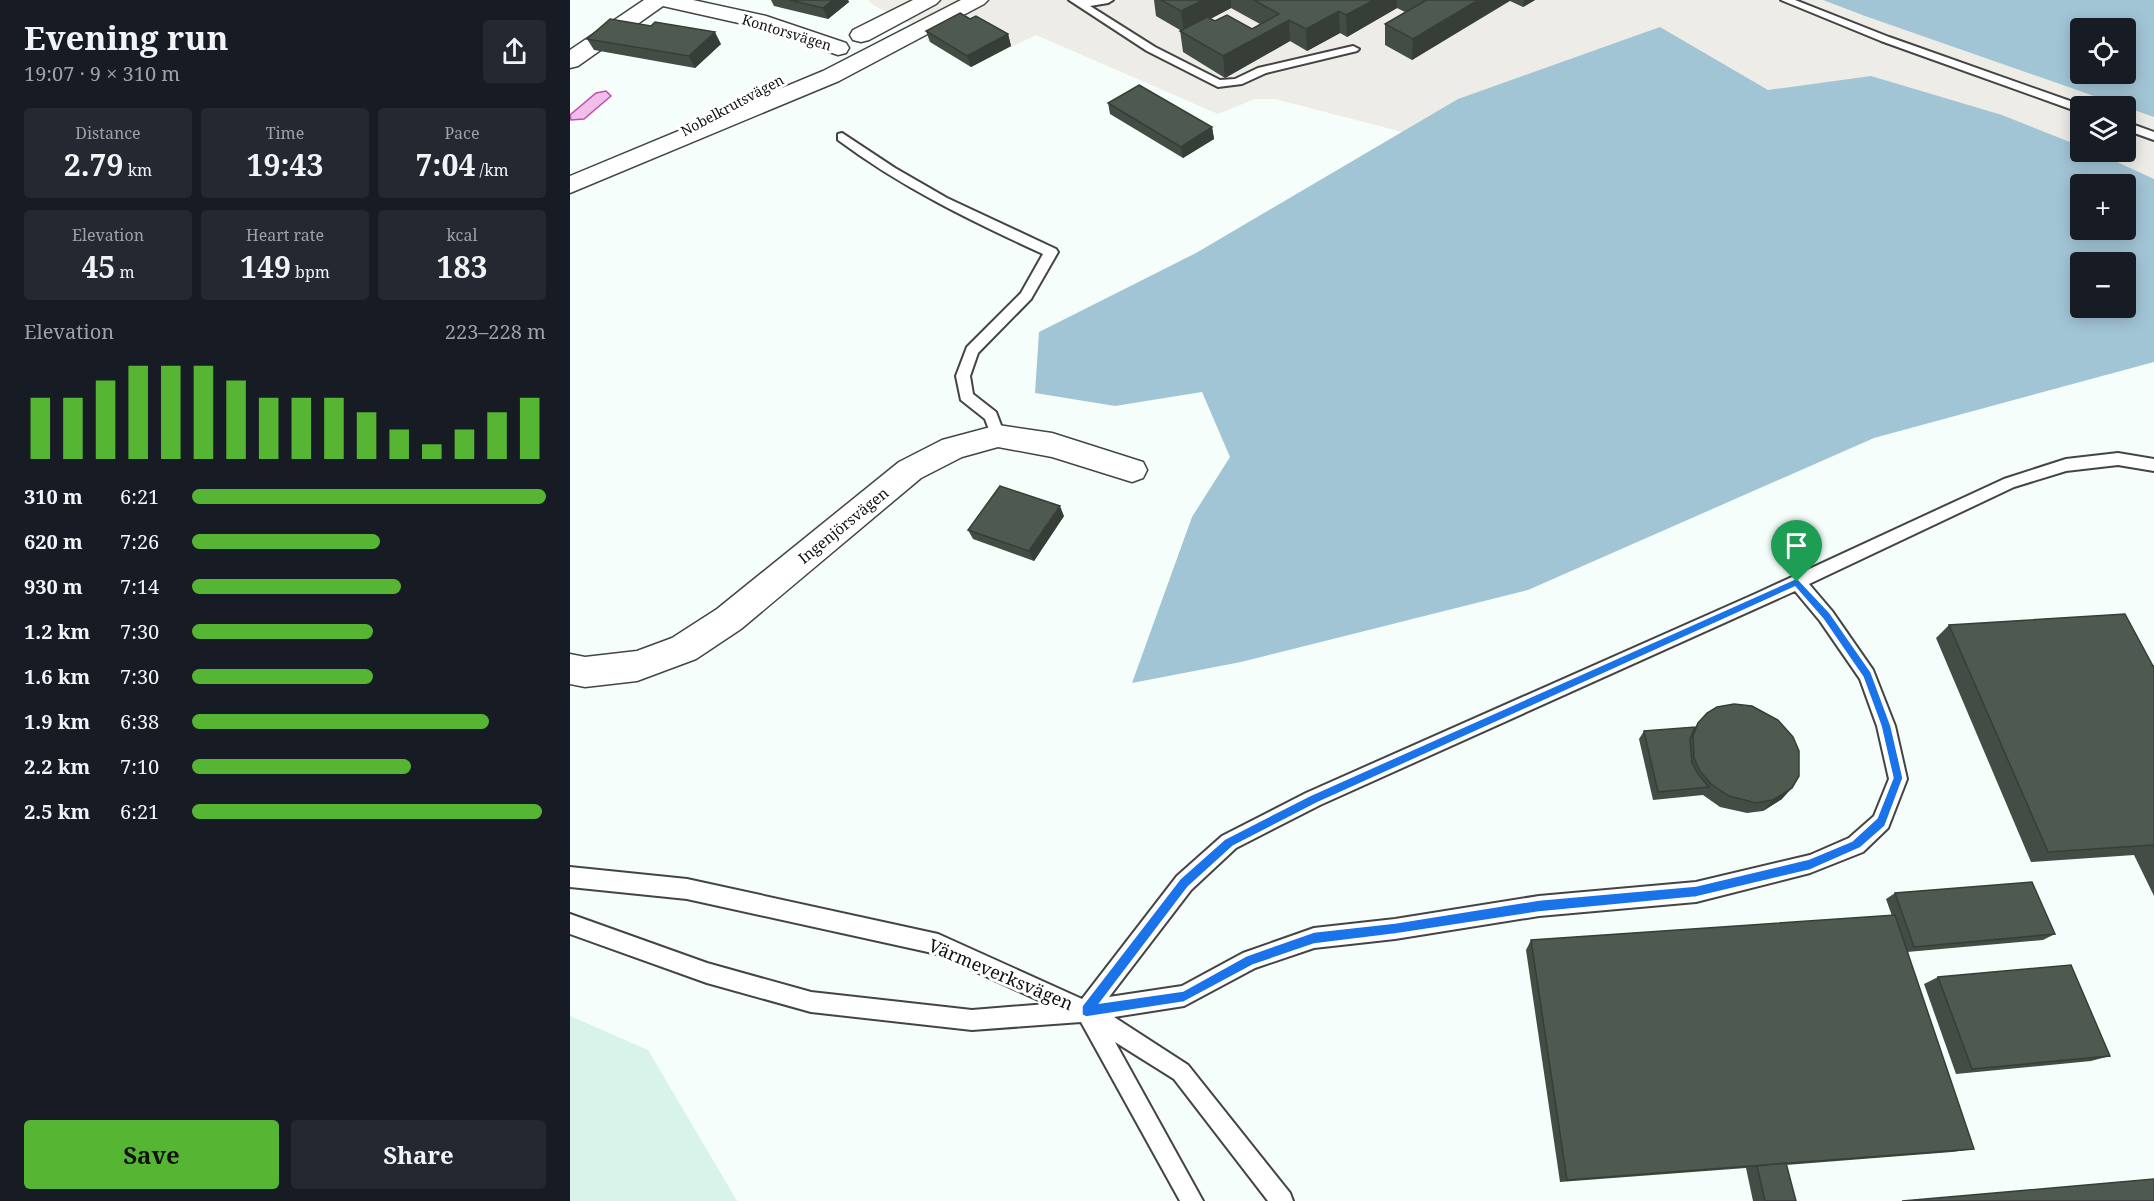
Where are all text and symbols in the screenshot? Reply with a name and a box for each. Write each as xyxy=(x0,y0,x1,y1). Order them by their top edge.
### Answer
street label: Kontorsvägen xyxy=(740,9,834,55)
text: Evening run xyxy=(24,15,228,60)
map controls xyxy=(2070,18,2136,318)
button: locate xyxy=(2070,18,2136,84)
button: share xyxy=(483,20,546,83)
text: 19:07 · 9 × 310 m xyxy=(24,60,180,87)
street label: Nobelkrutsvägen xyxy=(677,70,787,140)
button: layers xyxy=(2070,96,2136,162)
text: Distance xyxy=(75,122,141,144)
text: Time xyxy=(266,122,304,144)
text: Pace xyxy=(444,122,480,144)
text: 2.79 xyxy=(64,144,124,185)
text: 19:43 xyxy=(247,144,323,185)
text: 7:04 xyxy=(415,144,475,185)
text: km xyxy=(124,159,152,181)
text: /km xyxy=(475,159,509,181)
button: + xyxy=(2070,174,2136,240)
text: Elevation xyxy=(72,224,144,246)
text: Heart rate xyxy=(246,224,324,246)
text: kcal xyxy=(447,224,477,246)
text: 45 xyxy=(81,246,115,287)
text: 149 xyxy=(240,246,291,287)
text: 183 xyxy=(437,246,487,287)
button: − xyxy=(2070,252,2136,318)
text: m xyxy=(115,261,135,283)
text: bpm xyxy=(291,261,330,283)
text: Elevation xyxy=(24,318,114,345)
text: 223–228 m xyxy=(445,318,546,345)
street label: Ingenjörsvägen xyxy=(794,482,893,568)
text: 310 m xyxy=(24,483,83,510)
text: 6:21 xyxy=(120,483,159,510)
pin xyxy=(1771,520,1822,582)
text: 620 m xyxy=(24,528,83,555)
text: 7:26 xyxy=(120,528,159,555)
icon: arrive xyxy=(1780,529,1813,562)
text: 930 m xyxy=(24,573,83,600)
text: 7:14 xyxy=(120,573,159,600)
text: 1.2 km xyxy=(24,618,90,645)
text: 7:30 xyxy=(120,618,159,645)
text: 1.6 km xyxy=(24,663,90,690)
text: 7:30 xyxy=(120,663,159,690)
text: 1.9 km xyxy=(24,708,90,735)
text: 6:38 xyxy=(120,708,159,735)
text: 2.2 km xyxy=(24,753,90,780)
text: 7:10 xyxy=(120,753,159,780)
text: 2.5 km xyxy=(24,798,90,825)
text: 6:21 xyxy=(120,798,159,825)
street label: Värmeverksvägen xyxy=(925,933,1077,1015)
button: Save xyxy=(24,1120,279,1189)
button: Share xyxy=(291,1120,546,1189)

